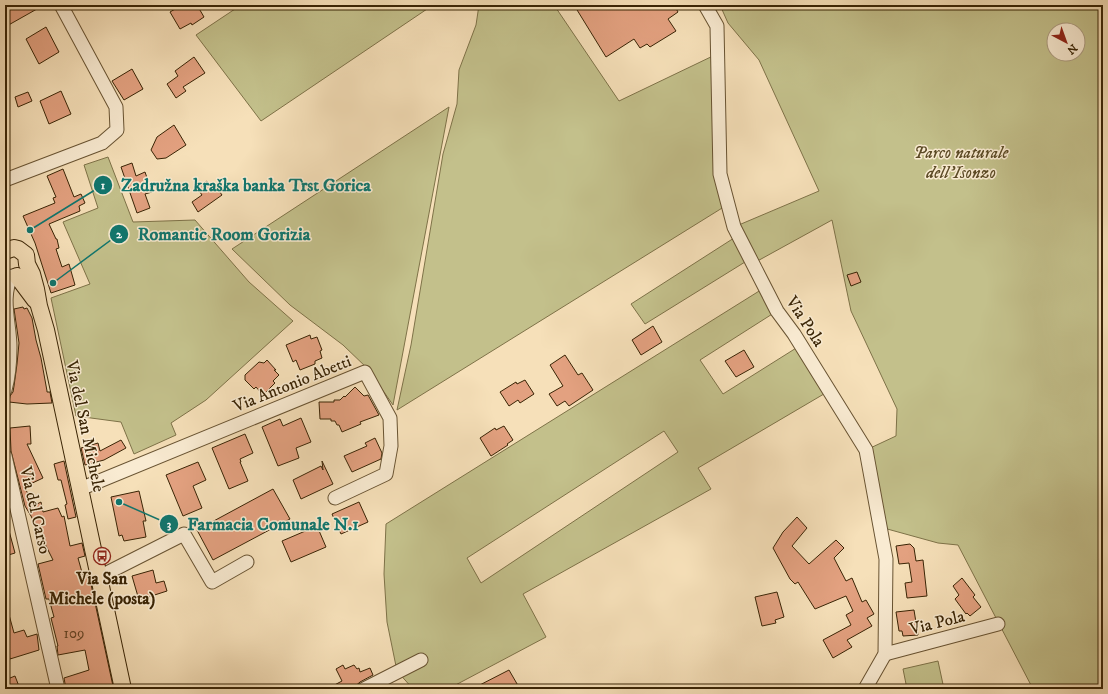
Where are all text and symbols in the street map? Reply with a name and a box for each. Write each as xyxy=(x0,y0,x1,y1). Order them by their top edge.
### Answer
north arrow xyxy=(1046,22,1086,62)
text: N xyxy=(1064,41,1080,57)
park label: Parco naturale dell'Isonzo xyxy=(914,142,1010,184)
callout: Zadružna kraška banka Trst Gorica xyxy=(93,170,379,200)
text: Zadružna kraška banka Trst Gorica xyxy=(121,175,371,197)
text: 1 xyxy=(101,178,106,193)
callout: Romantic Room Gorizia xyxy=(109,219,318,249)
text: Romantic Room Gorizia xyxy=(138,224,311,246)
text: 2 xyxy=(116,227,123,242)
street label: Via Pola xyxy=(780,291,830,352)
street label: Via Antonio Abetti xyxy=(229,350,355,418)
street label: Via del San Michele xyxy=(60,357,110,494)
street label: Via del Carso xyxy=(14,463,56,556)
callout: Farmacia Comunale N.1 xyxy=(159,509,367,539)
text: Farmacia Comunale N.1 xyxy=(187,514,359,536)
text: 3 xyxy=(167,517,172,532)
bus stop icon: Via San Michele (posta) xyxy=(92,546,112,566)
place label: Via San Michele (posta) xyxy=(49,568,156,610)
street label: Via Pola xyxy=(906,605,968,641)
house number: 109 xyxy=(63,624,85,643)

